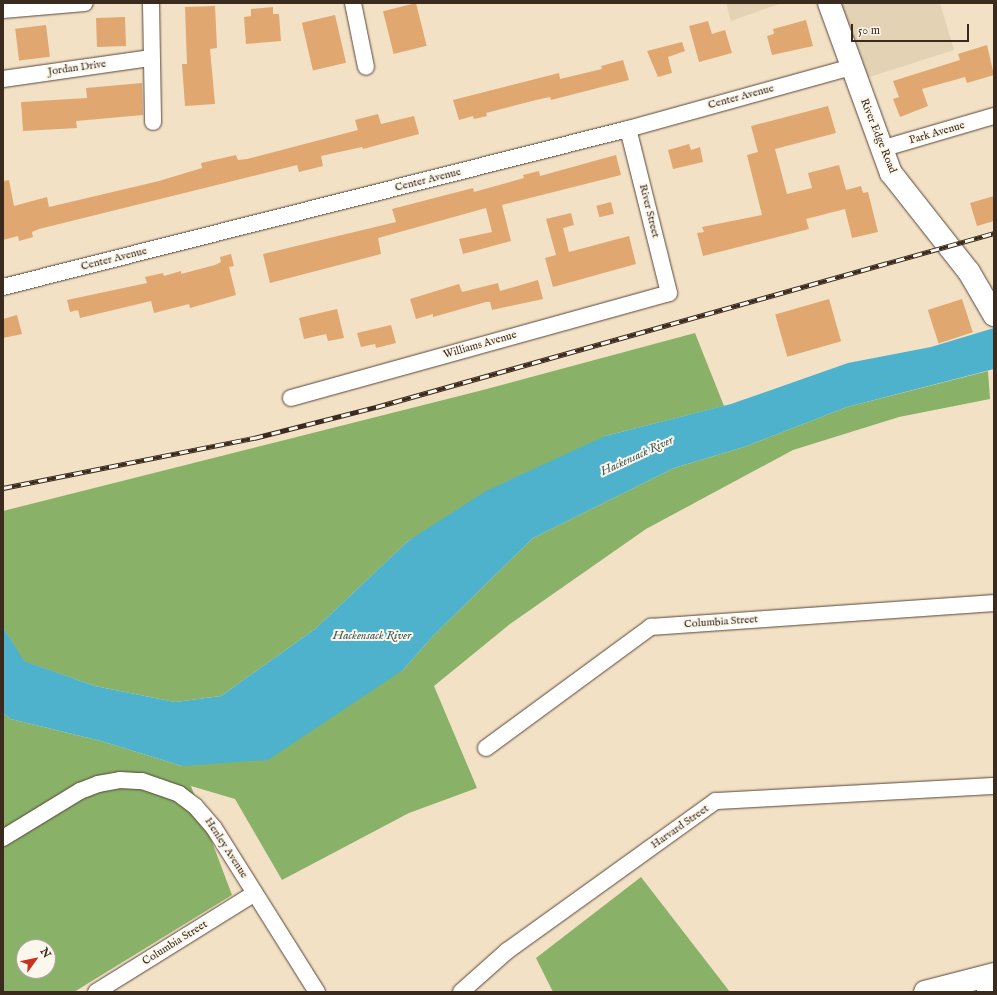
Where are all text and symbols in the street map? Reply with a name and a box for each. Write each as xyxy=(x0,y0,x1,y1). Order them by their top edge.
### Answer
scale bar xyxy=(853,16,971,42)
text: 50 m xyxy=(858,23,880,38)
street label: Jordan Drive xyxy=(47,57,107,79)
street label: Center Avenue xyxy=(707,82,775,112)
street label: River Edge Road xyxy=(857,97,899,175)
street label: Park Avenue xyxy=(908,119,966,147)
street label: Center Avenue xyxy=(394,165,462,195)
street label: River Street xyxy=(636,183,662,239)
street label: Center Avenue xyxy=(80,244,148,274)
street label: Williams Avenue xyxy=(442,328,518,362)
water label: Hackensack River xyxy=(598,433,676,479)
street label: Columbia Street xyxy=(684,613,758,631)
water label: Hackensack River xyxy=(333,629,411,643)
street label: Harvard Street xyxy=(649,802,711,852)
street label: Henley Avenue xyxy=(202,815,250,881)
street label: Columbia Street xyxy=(140,918,210,968)
north arrow xyxy=(16,939,56,979)
text: N xyxy=(37,945,54,961)

